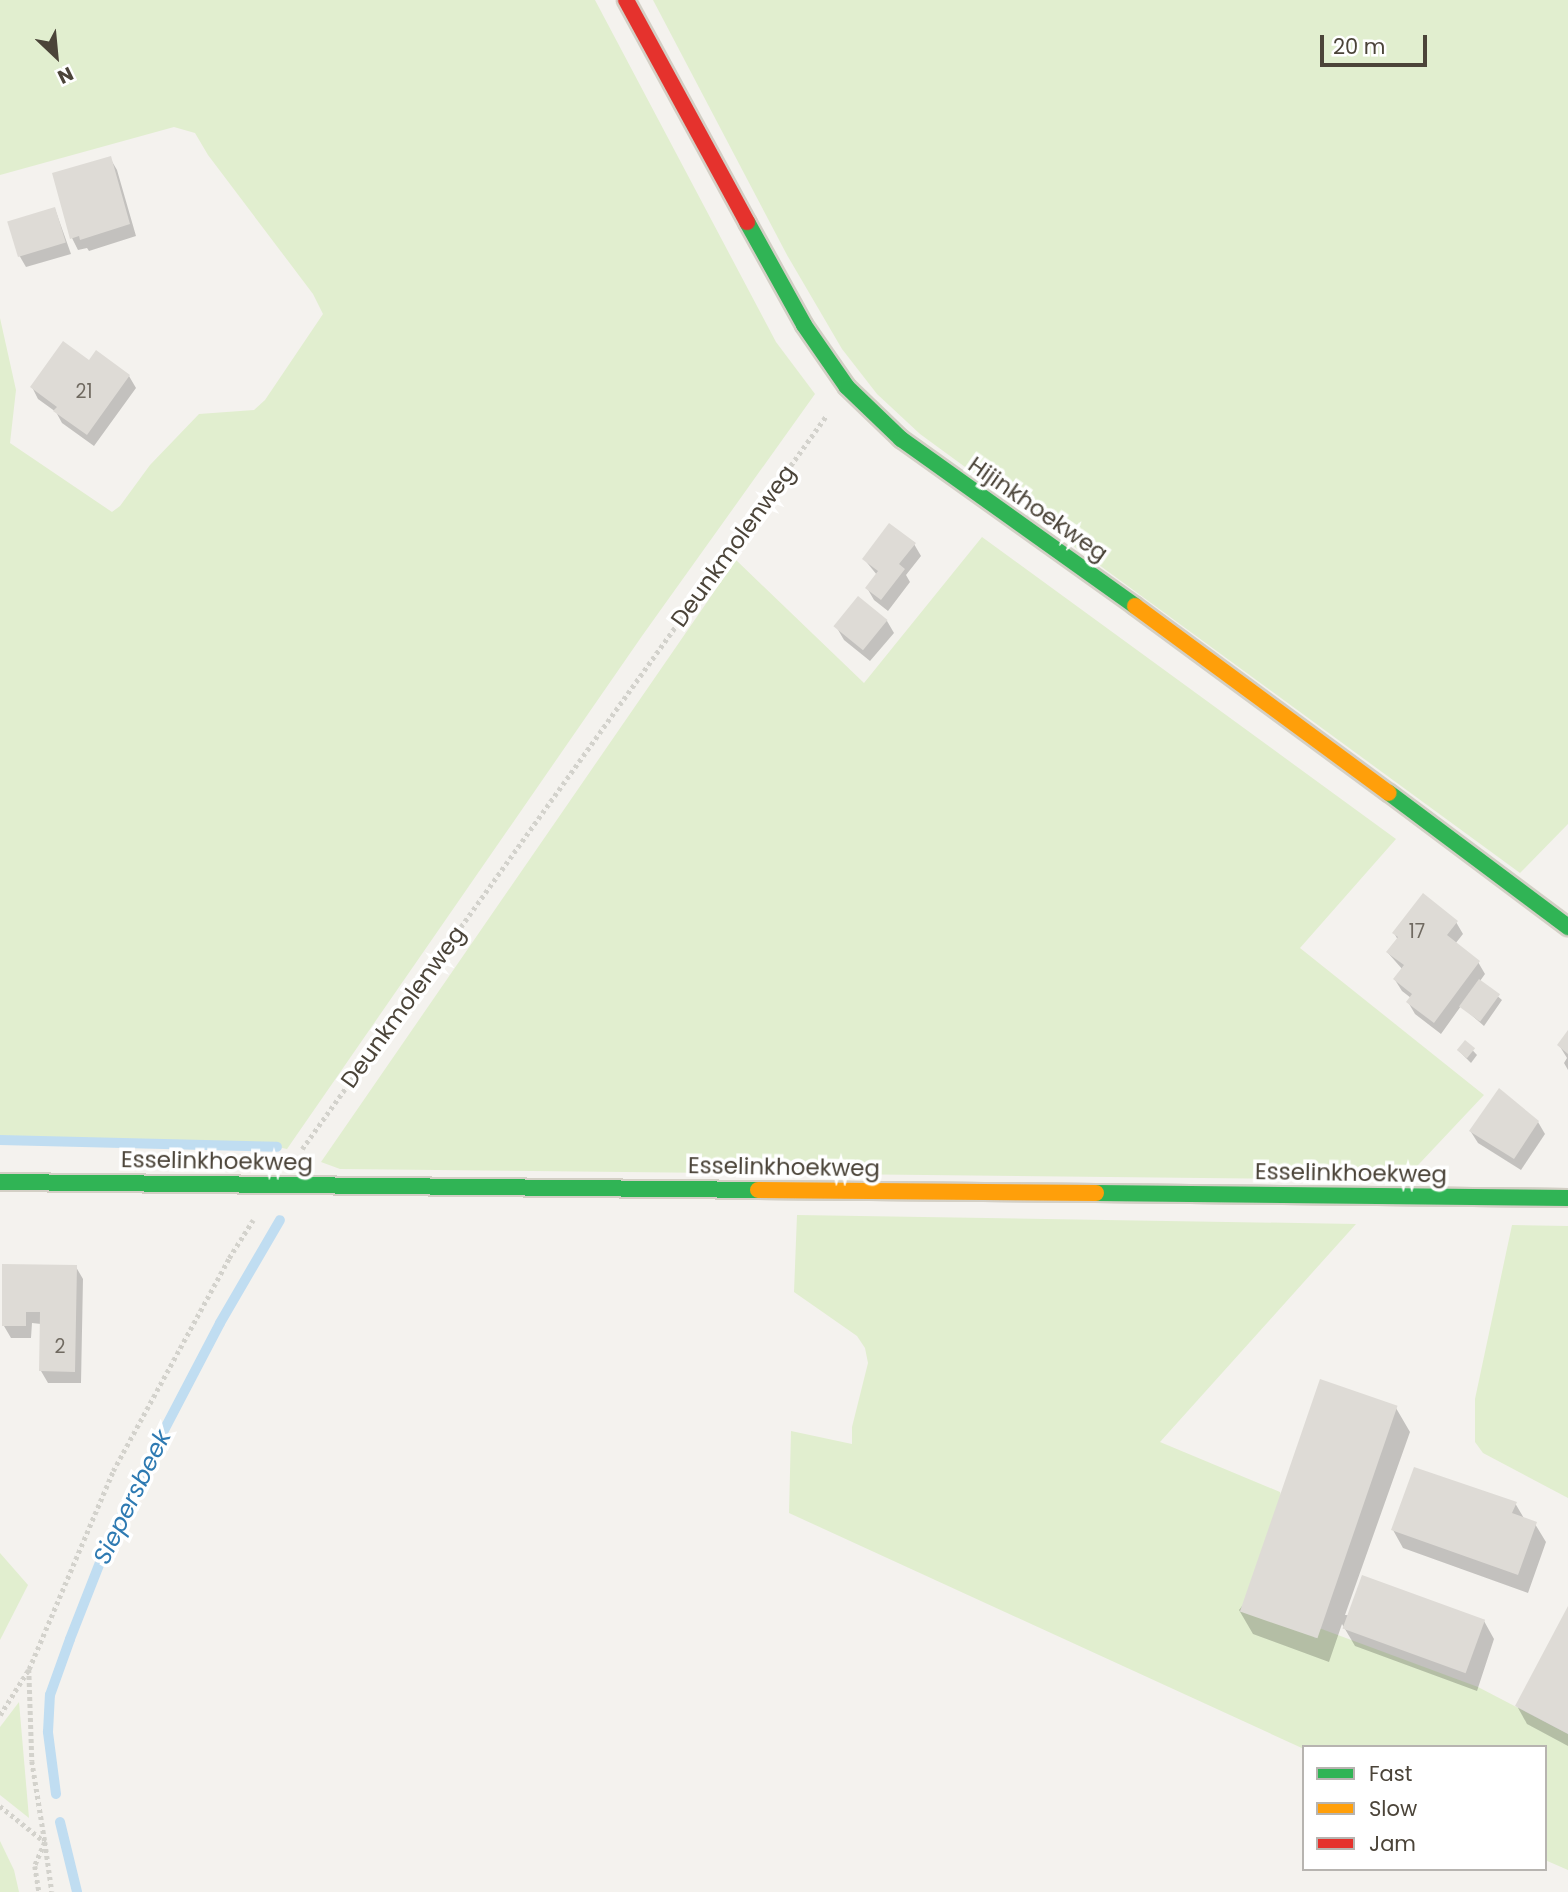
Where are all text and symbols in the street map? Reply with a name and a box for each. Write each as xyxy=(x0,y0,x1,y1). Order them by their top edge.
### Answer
north arrow xyxy=(21,21,91,91)
scale bar xyxy=(1323,21,1430,65)
text: 20 m xyxy=(1333,32,1386,61)
text: N xyxy=(53,60,78,91)
house number: 21 xyxy=(75,381,93,403)
street label: Hijinkhoekweg xyxy=(963,451,1113,567)
street label: Deunkmolenweg xyxy=(665,460,801,632)
street label: Deunkmolenweg xyxy=(335,921,471,1093)
house number: 17 xyxy=(1409,921,1425,943)
street label: Esselinkhoekweg xyxy=(121,1146,313,1176)
street label: Esselinkhoekweg xyxy=(688,1152,880,1182)
street label: Esselinkhoekweg xyxy=(1255,1158,1447,1188)
house number: 2 xyxy=(55,1336,65,1358)
water label: Siepersbeek xyxy=(87,1425,177,1569)
legend xyxy=(1302,1745,1547,1871)
text: Fast xyxy=(1369,1759,1412,1788)
text: Slow xyxy=(1369,1794,1417,1823)
text: Jam xyxy=(1369,1829,1416,1858)

